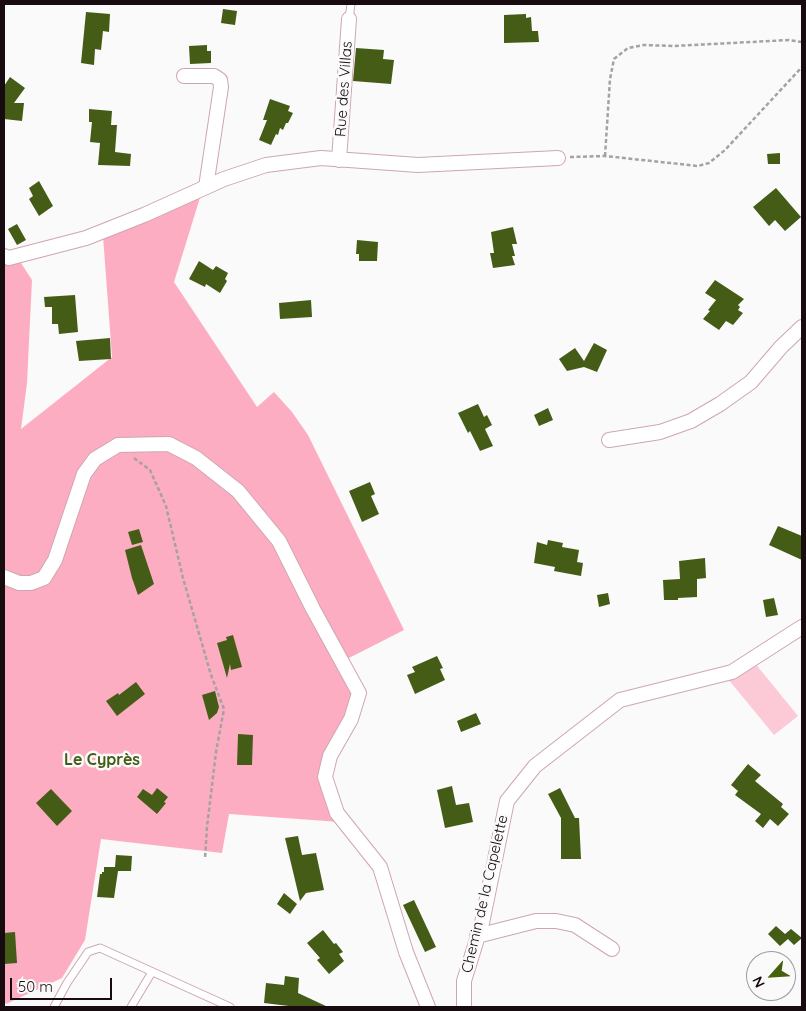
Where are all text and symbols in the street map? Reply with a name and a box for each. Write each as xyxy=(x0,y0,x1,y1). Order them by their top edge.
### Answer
street label: Rue des Villas xyxy=(332,41,356,137)
district label: Le Cyprès xyxy=(64,750,140,770)
street label: Chemin de la Capelette xyxy=(458,813,512,975)
north arrow xyxy=(746,951,796,1001)
scale bar xyxy=(12,968,115,1000)
text: N xyxy=(748,974,769,991)
text: 50 m xyxy=(18,977,53,996)

